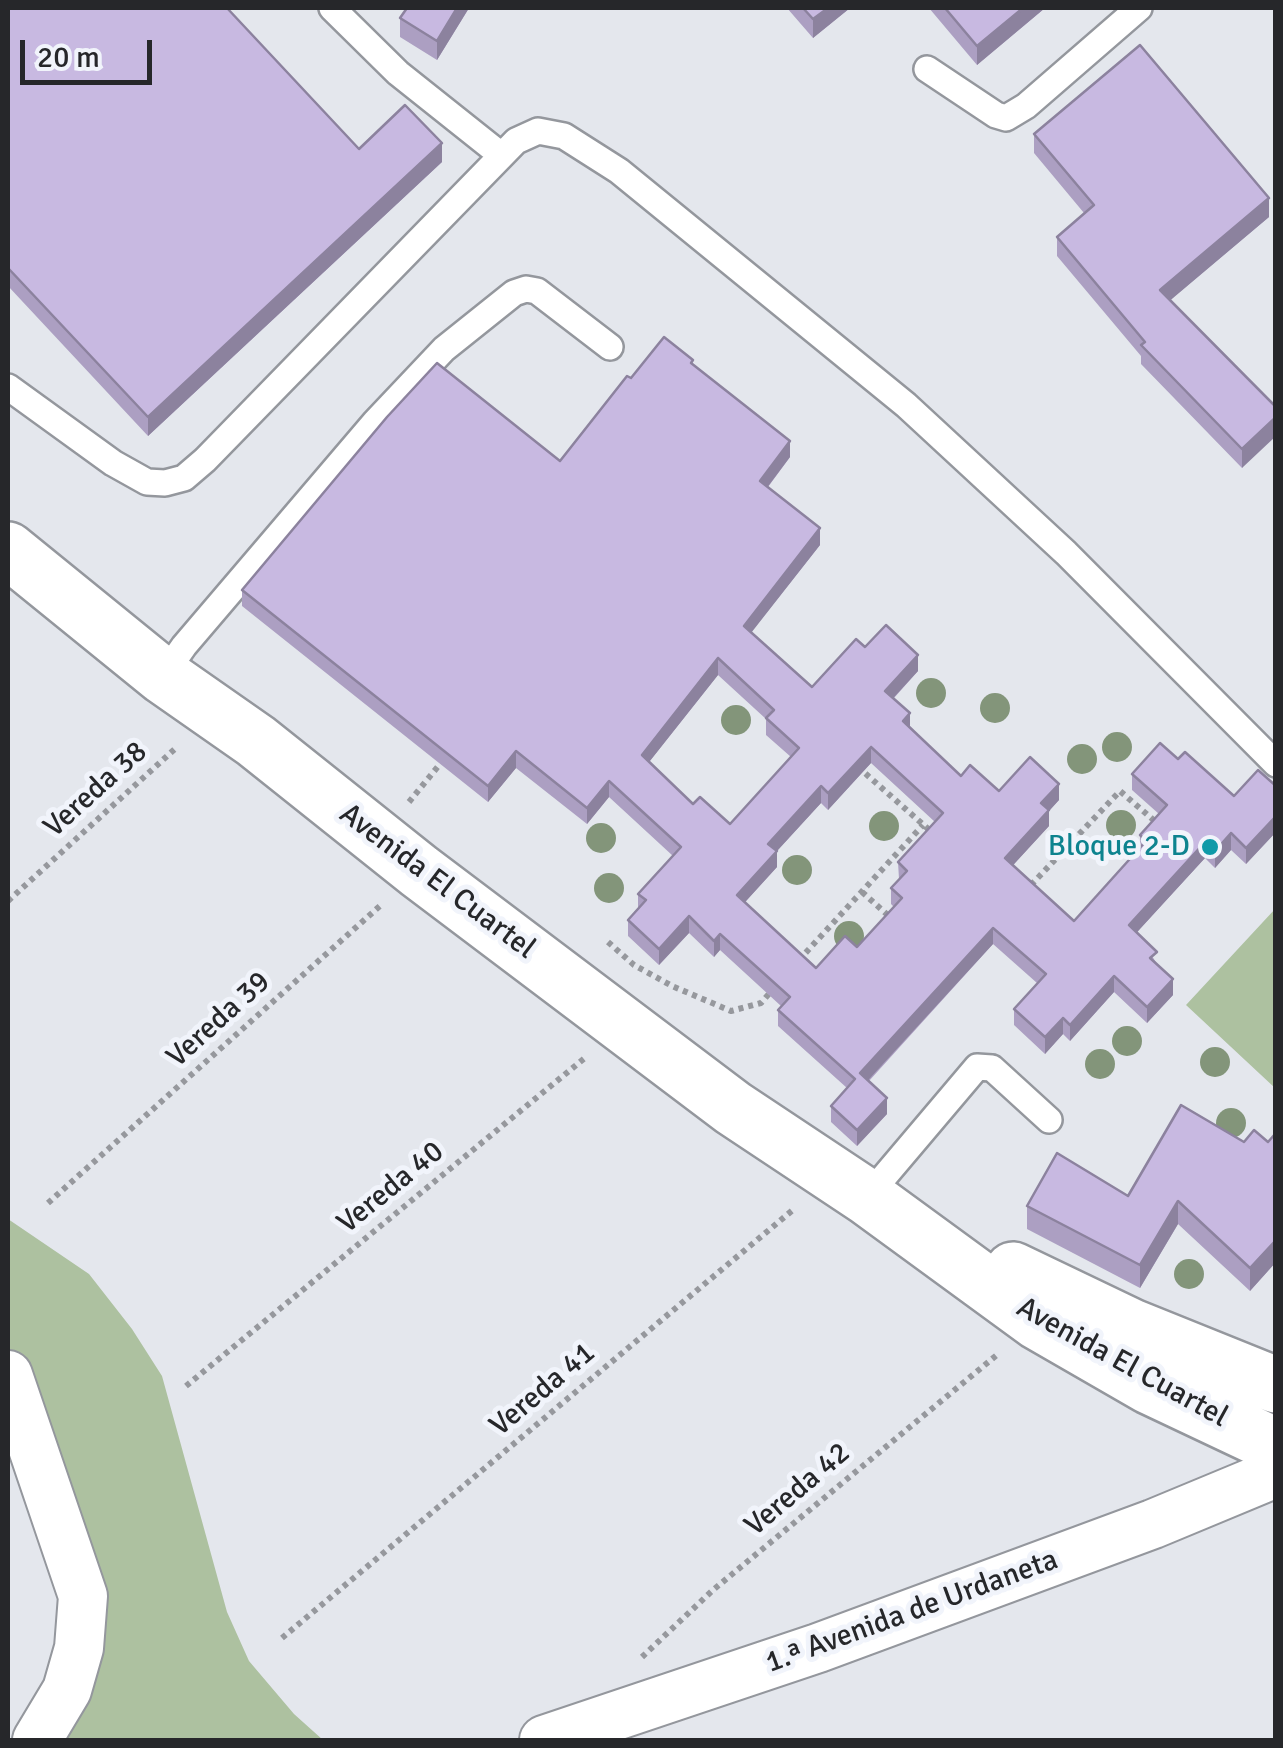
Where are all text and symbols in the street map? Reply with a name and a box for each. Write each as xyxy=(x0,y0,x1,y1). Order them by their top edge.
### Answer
scale bar xyxy=(25,20,158,82)
text: 20 m xyxy=(37,39,100,76)
street label: Vereda 38 xyxy=(37,734,155,846)
street label: Avenida El Cuartel xyxy=(332,797,542,967)
place label: Bloque 2-D xyxy=(1048,829,1190,865)
marker: Bloque 2-D xyxy=(1199,836,1221,858)
street label: Vereda 39 xyxy=(160,964,278,1076)
street label: Vereda 40 xyxy=(331,1134,451,1242)
street label: Avenida El Cuartel xyxy=(1010,1290,1234,1436)
street label: Vereda 41 xyxy=(483,1336,603,1444)
street label: Vereda 42 xyxy=(738,1436,858,1544)
street label: 1.ª Avenida de Urdaneta xyxy=(761,1542,1063,1682)

